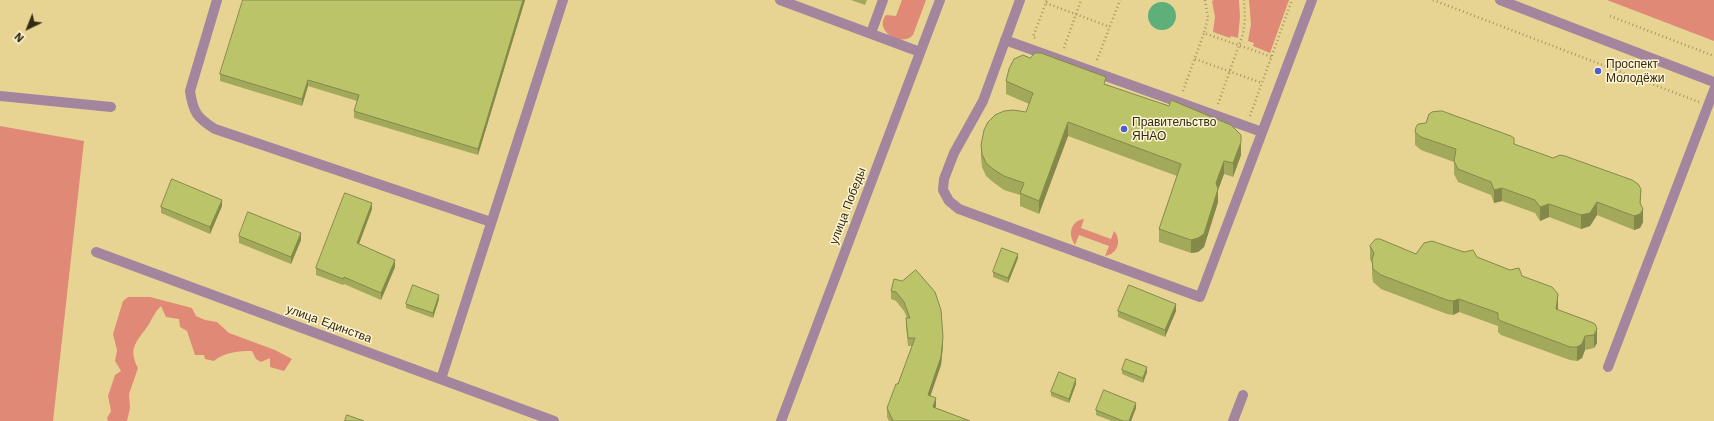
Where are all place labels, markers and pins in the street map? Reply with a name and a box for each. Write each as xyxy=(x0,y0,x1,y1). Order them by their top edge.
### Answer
place label: Проспект Молодёжи xyxy=(1606,57,1664,85)
marker: Проспект Молодёжи xyxy=(1593,66,1603,76)
place label: Правительство ЯНАО xyxy=(1132,115,1216,143)
marker: Правительство ЯНАО xyxy=(1119,124,1129,134)

